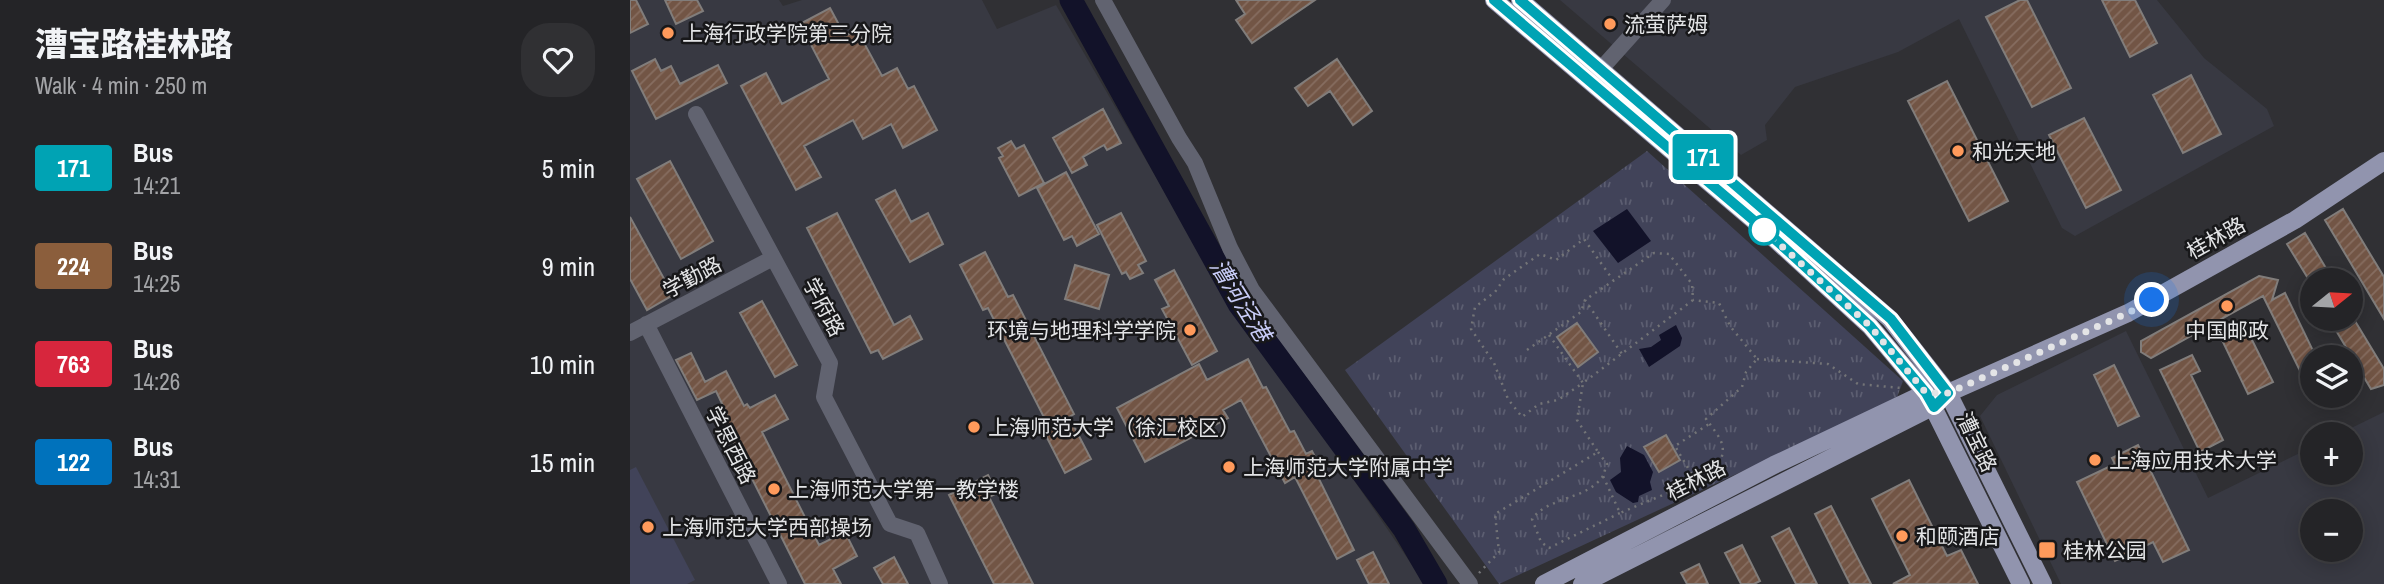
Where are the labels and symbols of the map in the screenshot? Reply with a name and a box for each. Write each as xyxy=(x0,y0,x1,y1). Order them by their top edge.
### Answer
place label: 流萤萨姆 xyxy=(1624,10,1708,39)
marker: 流萤萨姆 xyxy=(1602,16,1618,32)
place label: 上海行政学院第三分院 xyxy=(682,19,892,48)
marker: 上海行政学院第三分院 xyxy=(660,25,676,41)
line badge: 171 xyxy=(1663,134,1743,180)
place label: 和光天地 xyxy=(1972,137,2056,166)
marker: 和光天地 xyxy=(1950,143,1966,159)
street label: 桂林路 xyxy=(2181,210,2251,266)
unlabelled marker xyxy=(1749,215,1779,245)
street label: 学勤路 xyxy=(657,249,727,305)
water label: 漕河泾港 xyxy=(1203,253,1280,350)
north arrow xyxy=(2300,268,2362,331)
street label: 学府路 xyxy=(796,272,852,342)
your location xyxy=(2134,282,2169,317)
marker: 中国邮政 xyxy=(2219,298,2235,314)
place label: 环境与地理科学学院 xyxy=(987,316,1176,345)
place label: 中国邮政 xyxy=(2185,316,2269,345)
marker: 环境与地理科学学院 xyxy=(1182,322,1198,338)
street label: 学思西路 xyxy=(699,401,763,489)
street label: 漕宝路 xyxy=(1950,407,2004,477)
place label: 上海师范大学（徐汇校区） xyxy=(988,413,1240,442)
marker: 上海师范大学（徐汇校区） xyxy=(966,419,982,435)
place label: 上海应用技术大学 xyxy=(2109,446,2277,475)
marker: 上海应用技术大学 xyxy=(2087,452,2103,468)
place label: 上海师范大学附属中学 xyxy=(1243,453,1453,482)
street label: 桂林路 xyxy=(1661,453,1731,507)
marker: 上海师范大学附属中学 xyxy=(1221,459,1237,475)
place label: 上海师范大学第一教学楼 xyxy=(788,475,1019,504)
marker: 上海师范大学第一教学楼 xyxy=(766,481,782,497)
place label: 上海师范大学西部操场 xyxy=(662,513,872,542)
marker: 上海师范大学西部操场 xyxy=(640,519,656,535)
place label: 和颐酒店 xyxy=(1916,522,2000,551)
marker: 和颐酒店 xyxy=(1894,528,1910,544)
place label: 桂林公园 xyxy=(2063,536,2147,565)
marker: 桂林公园 xyxy=(2037,540,2057,560)

